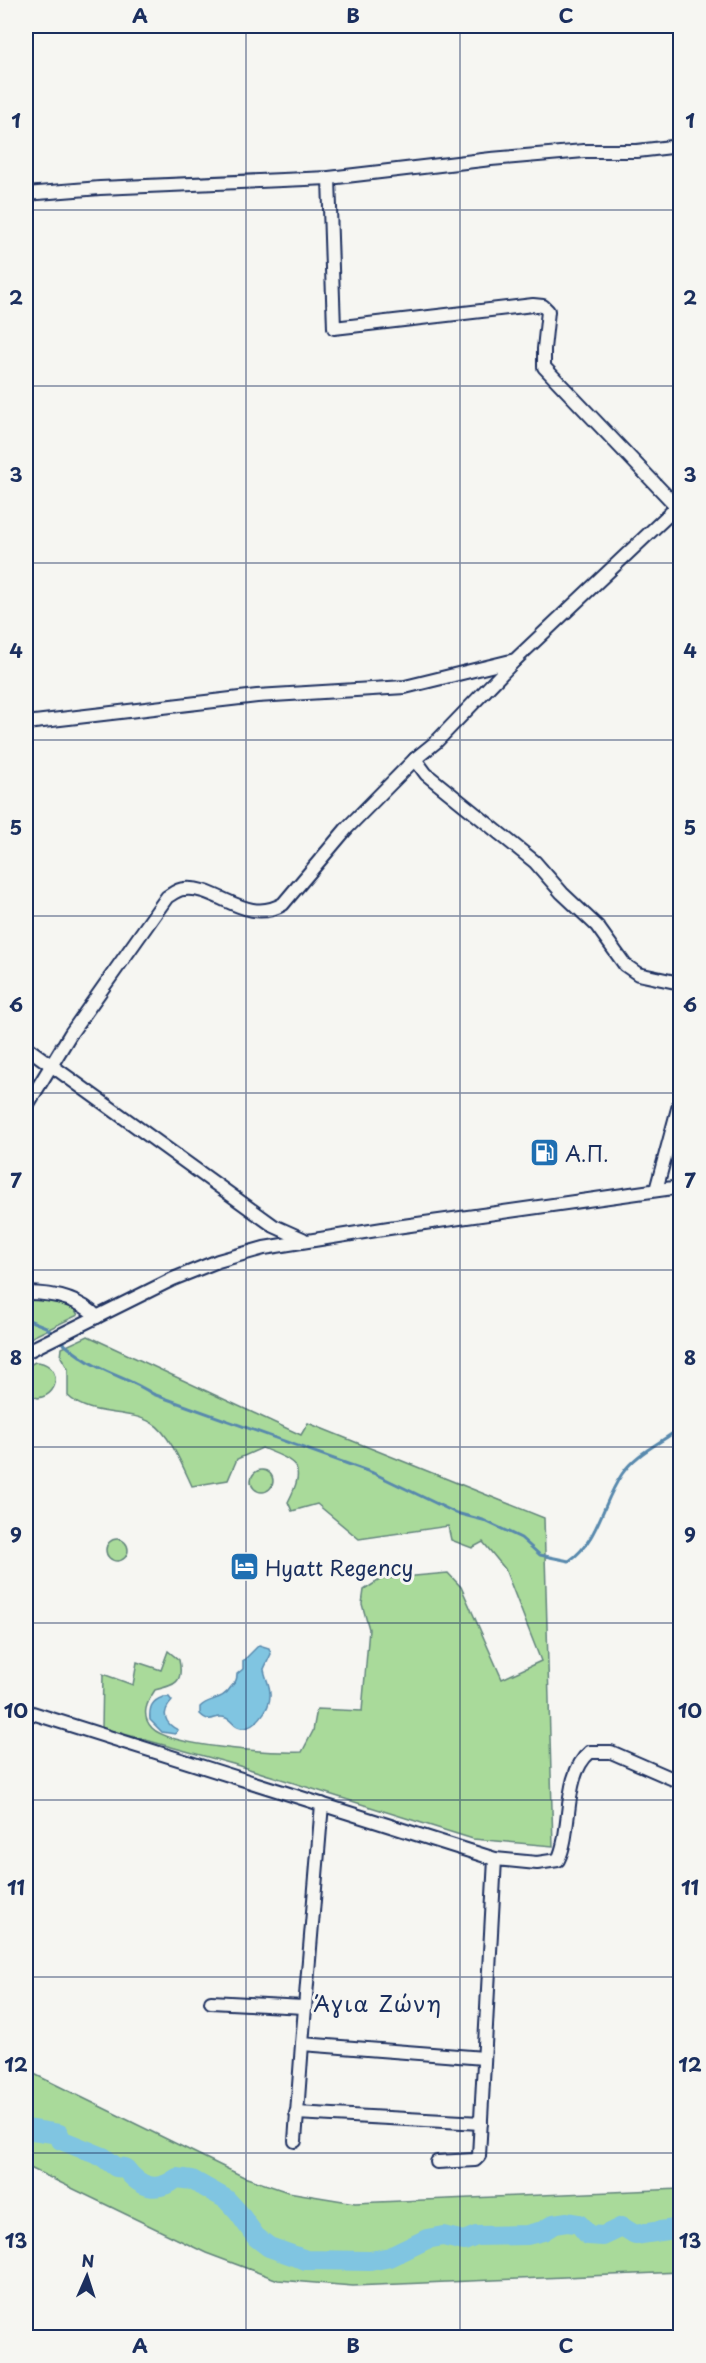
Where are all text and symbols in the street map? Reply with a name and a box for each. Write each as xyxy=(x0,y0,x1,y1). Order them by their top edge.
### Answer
text: A xyxy=(132,0,148,30)
text: B xyxy=(346,0,360,30)
text: C xyxy=(558,0,574,30)
text: 1 xyxy=(11,105,21,135)
text: 1 xyxy=(685,105,695,135)
text: 2 xyxy=(9,282,23,312)
text: 2 xyxy=(683,282,697,312)
text: 3 xyxy=(9,459,23,489)
text: 3 xyxy=(683,459,697,489)
text: 4 xyxy=(9,635,23,665)
text: 4 xyxy=(683,635,697,665)
text: 5 xyxy=(10,812,22,842)
text: 5 xyxy=(684,812,696,842)
text: 6 xyxy=(9,989,23,1019)
text: 6 xyxy=(683,989,697,1019)
fuel station icon: Α.Π. xyxy=(528,1137,560,1169)
place label: Α.Π. xyxy=(565,1137,609,1169)
text: 7 xyxy=(10,1165,22,1195)
text: 7 xyxy=(684,1165,696,1195)
text: 8 xyxy=(10,1342,22,1372)
text: 8 xyxy=(684,1342,696,1372)
text: 9 xyxy=(10,1519,22,1549)
text: 9 xyxy=(684,1519,696,1549)
hotel icon: Hyatt Regency xyxy=(228,1551,260,1583)
place label: Hyatt Regency xyxy=(265,1551,414,1583)
text: 10 xyxy=(4,1695,28,1725)
text: 10 xyxy=(678,1695,702,1725)
text: 11 xyxy=(7,1872,25,1902)
text: 11 xyxy=(681,1872,699,1902)
district label: Άγια Ζώνη xyxy=(313,1986,443,2019)
text: 12 xyxy=(4,2049,28,2079)
text: 12 xyxy=(678,2049,702,2079)
text: 13 xyxy=(5,2225,27,2255)
text: 13 xyxy=(679,2225,701,2255)
north arrow xyxy=(57,2246,117,2306)
text: N xyxy=(81,2248,95,2272)
text: A xyxy=(132,2330,148,2360)
text: B xyxy=(346,2330,360,2360)
text: C xyxy=(558,2330,574,2360)

